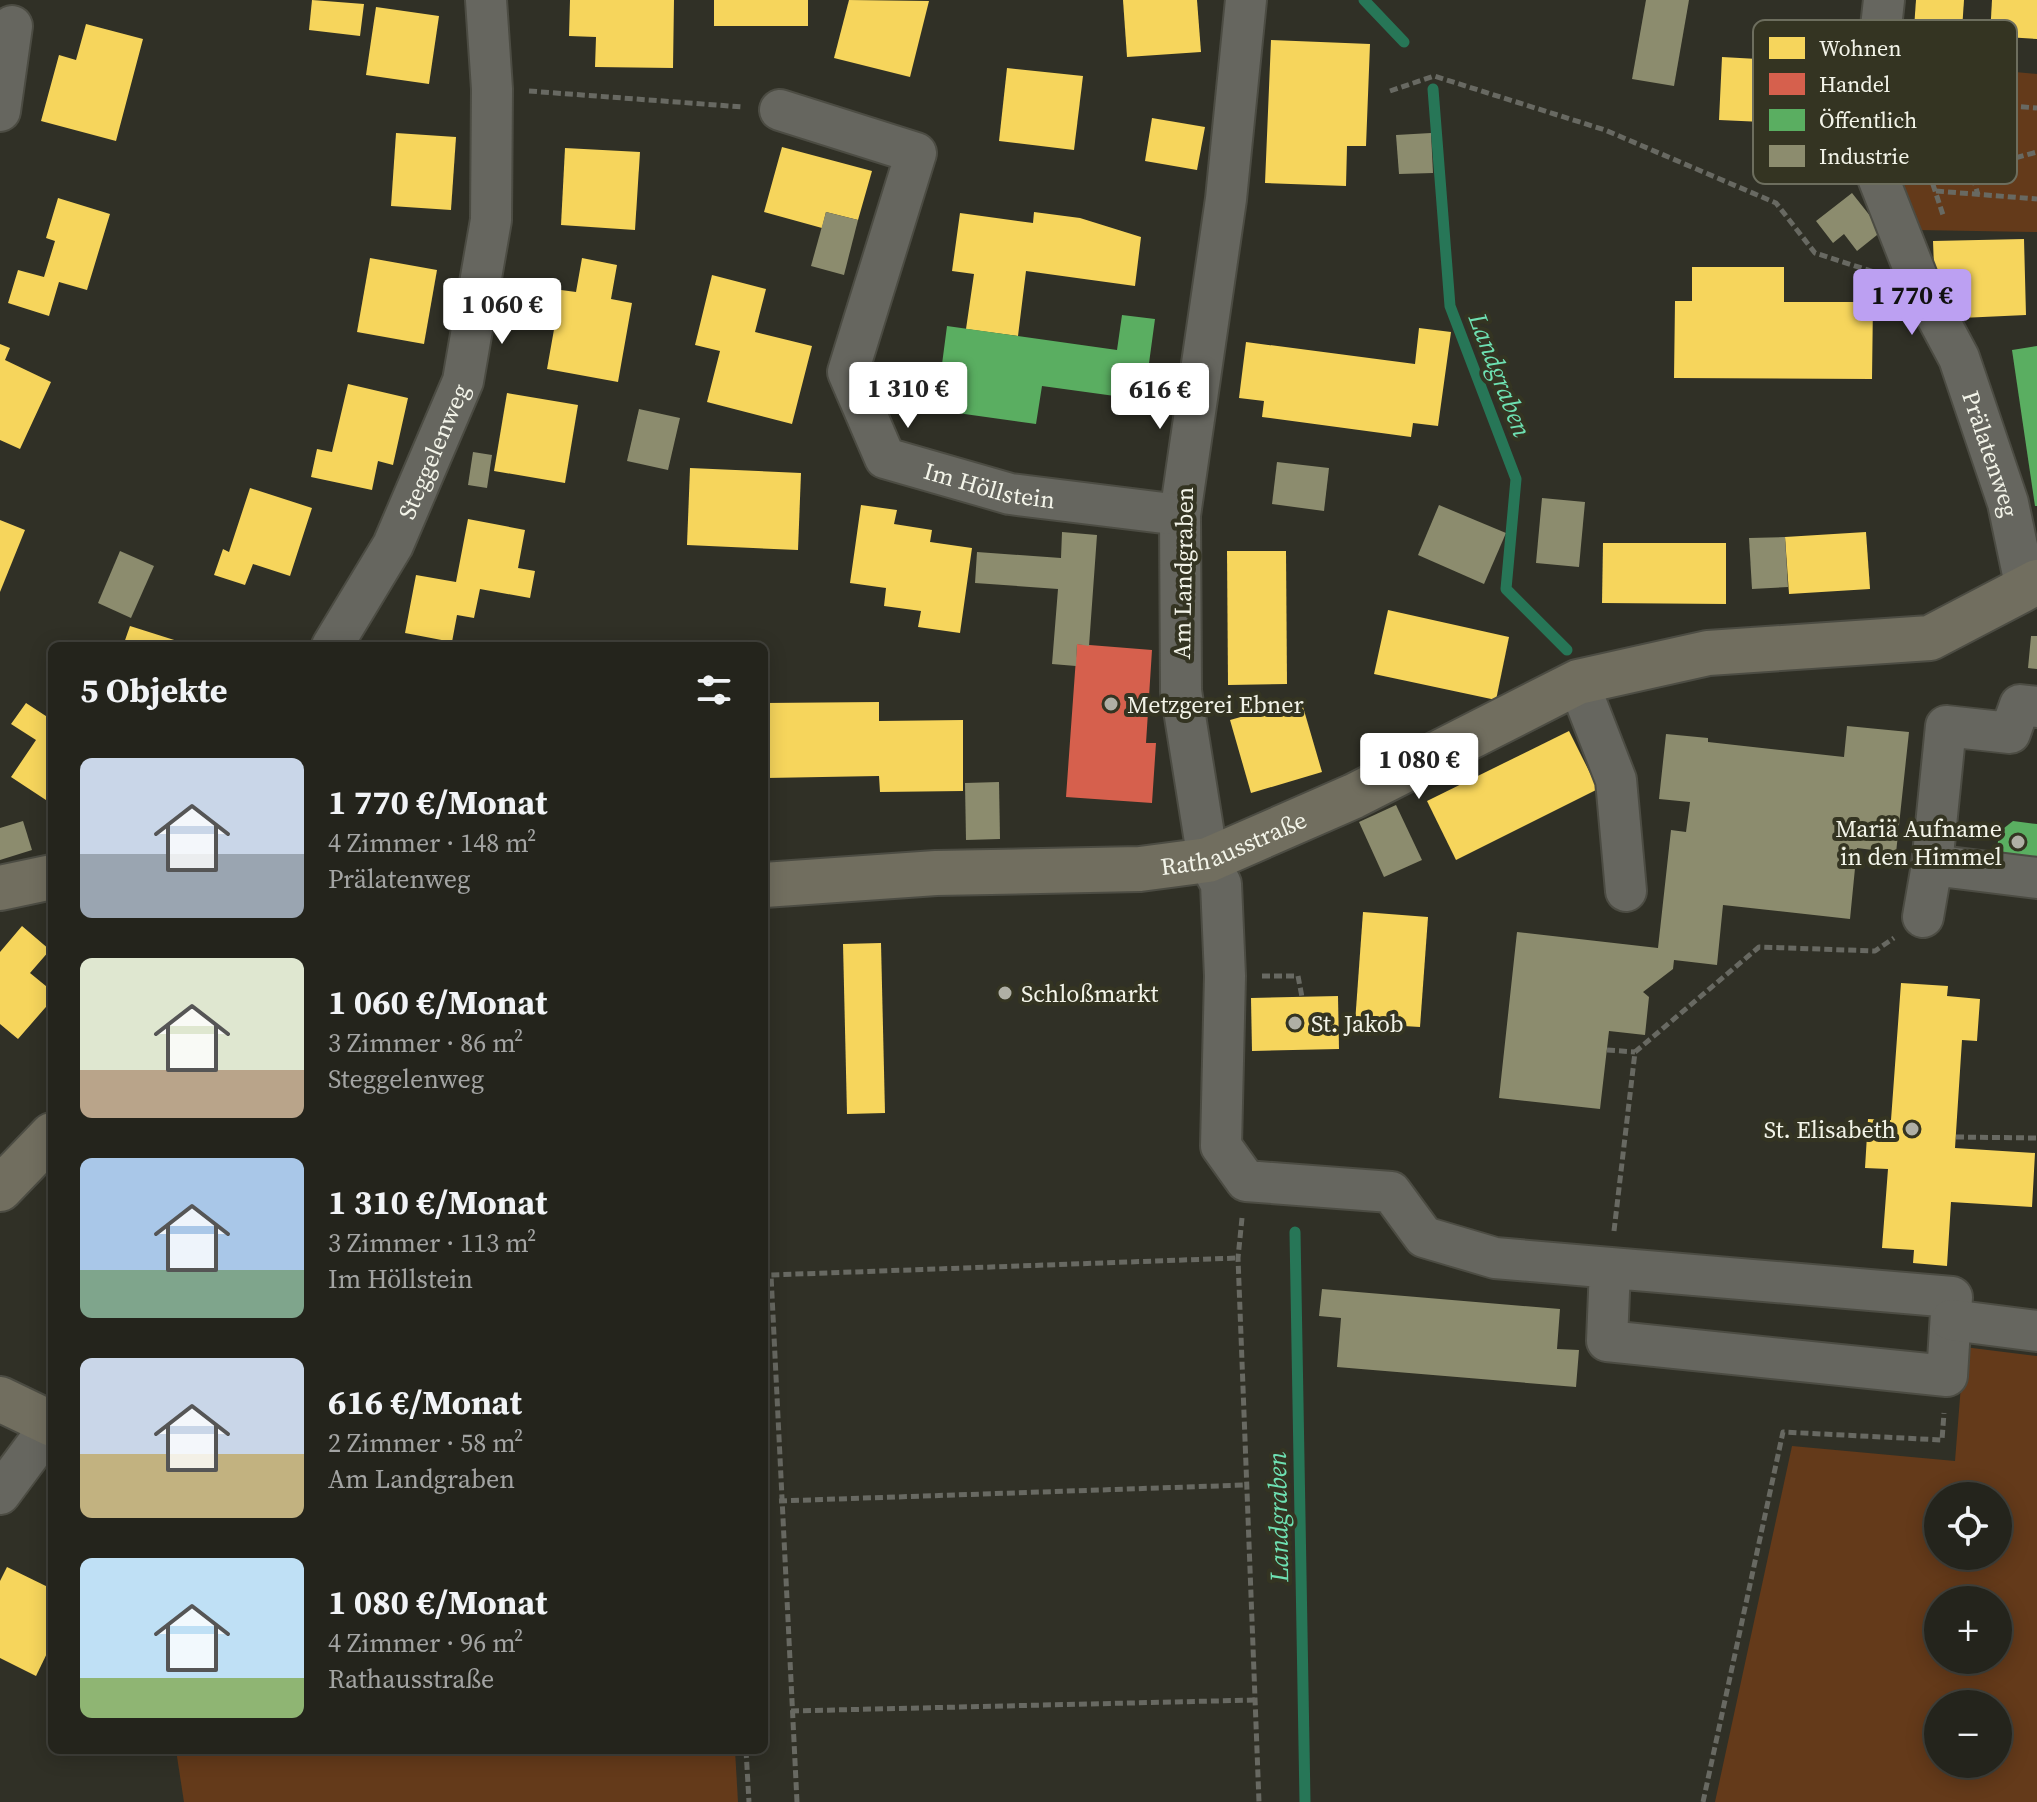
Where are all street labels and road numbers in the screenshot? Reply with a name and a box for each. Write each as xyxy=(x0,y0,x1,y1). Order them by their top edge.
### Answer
street label: Steggelenweg xyxy=(390,378,477,524)
street label: Prälatenweg xyxy=(1955,386,2027,520)
street label: Im Höllstein xyxy=(920,454,1057,516)
street label: Am Landgraben xyxy=(1165,486,1201,660)
street label: Rathausstraße xyxy=(1158,802,1311,883)

